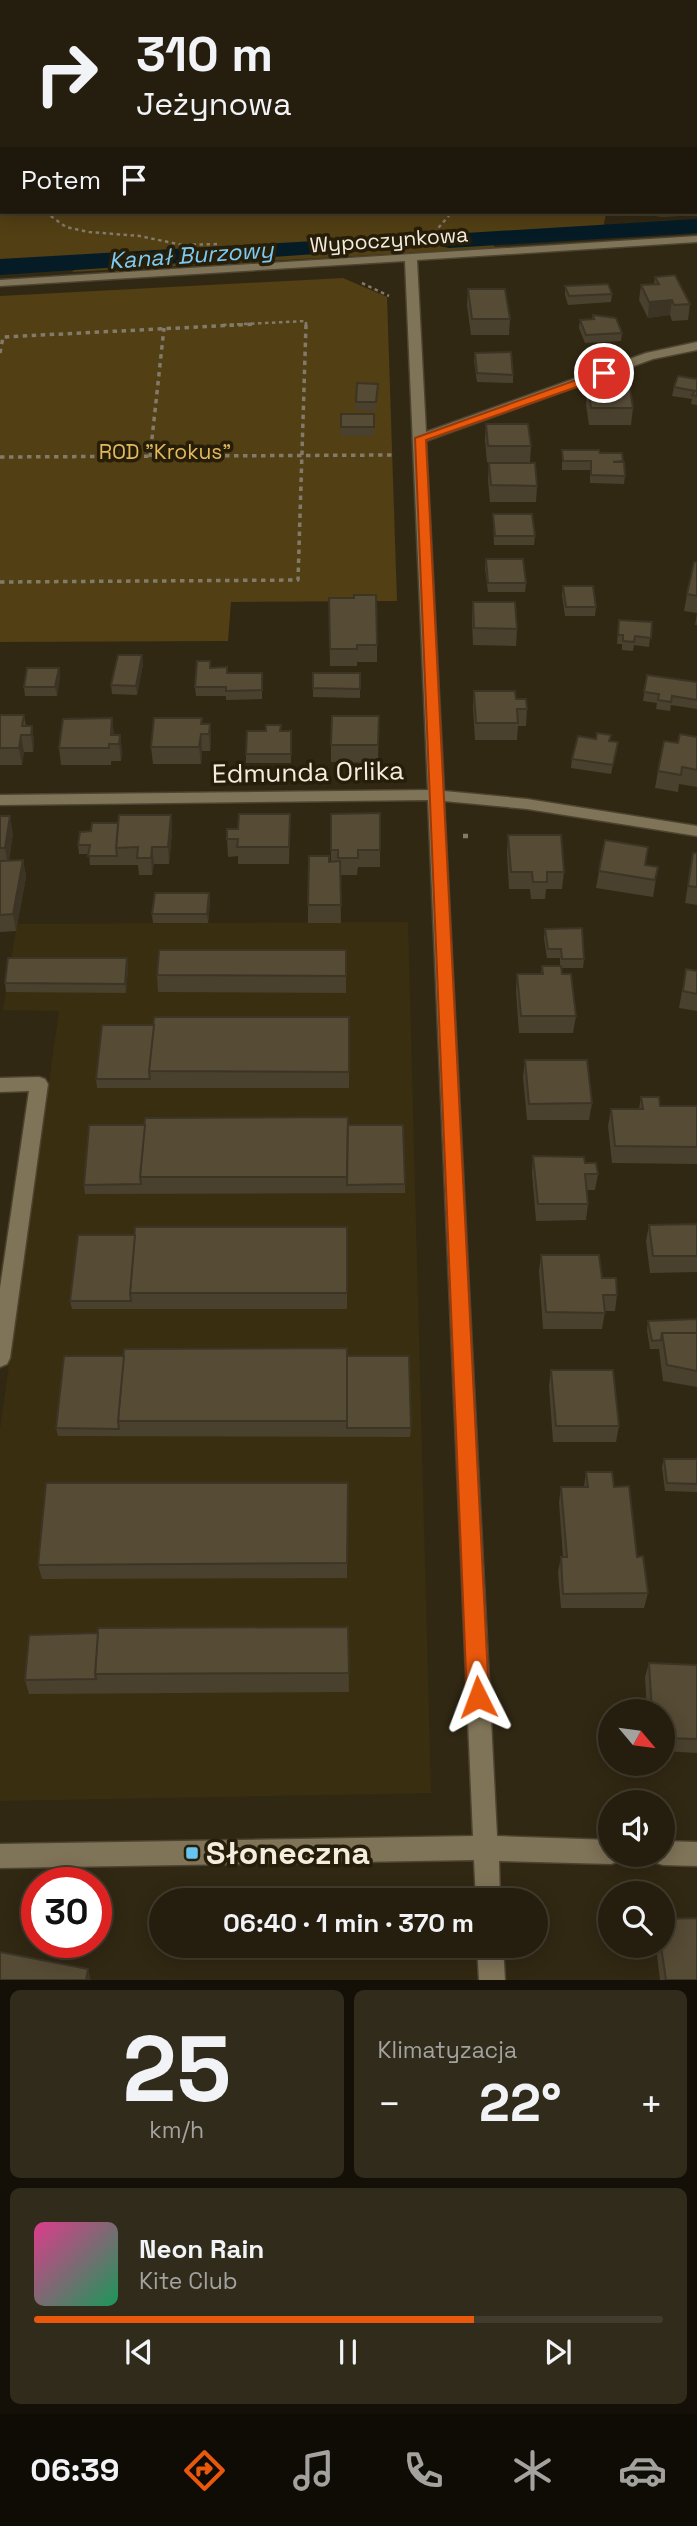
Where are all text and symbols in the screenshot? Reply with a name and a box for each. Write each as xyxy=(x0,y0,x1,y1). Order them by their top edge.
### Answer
text: 310 m xyxy=(136,23,273,85)
icon: right xyxy=(21,28,112,119)
text: Jeżynowa xyxy=(136,84,292,124)
icon: arrive xyxy=(115,161,153,199)
text: Potem xyxy=(21,163,101,197)
street label: Wypoczynkowa xyxy=(309,220,469,259)
water label: Kanał Burzowy xyxy=(108,234,275,276)
pin xyxy=(574,343,634,403)
icon: arrive xyxy=(585,354,623,392)
park label: ROD "Krokus" xyxy=(99,438,231,465)
street label: Edmunda Orlika xyxy=(212,753,404,791)
position arrow xyxy=(441,1660,515,1734)
north arrow xyxy=(598,1699,676,1776)
map controls xyxy=(598,1699,675,1958)
button: sound xyxy=(598,1790,675,1867)
place label: Słoneczna xyxy=(206,1833,370,1873)
marker: Słoneczna xyxy=(184,1845,200,1861)
speed limit sign: 30 xyxy=(21,1867,112,1958)
button: search xyxy=(598,1881,675,1958)
text: 06:40 · 1 min · 370 m xyxy=(223,1906,474,1940)
text: 25 xyxy=(122,2011,231,2128)
text: Klimatyzacja xyxy=(378,2035,517,2065)
text: 22° xyxy=(479,2070,561,2136)
text: − xyxy=(378,2080,401,2128)
text: + xyxy=(639,2080,663,2128)
text: km/h xyxy=(149,2115,204,2145)
text: Neon Rain xyxy=(139,2232,264,2266)
text: Kite Club xyxy=(139,2266,238,2296)
icon: previous xyxy=(120,2333,158,2371)
icon: pause xyxy=(329,2333,367,2371)
icon: next xyxy=(539,2333,577,2371)
icon: directions xyxy=(180,2446,229,2495)
icon: music xyxy=(289,2446,338,2495)
icon: phone xyxy=(399,2446,448,2495)
icon: climate xyxy=(508,2446,557,2495)
icon: car xyxy=(618,2446,667,2495)
text: 06:39 xyxy=(30,2450,120,2490)

